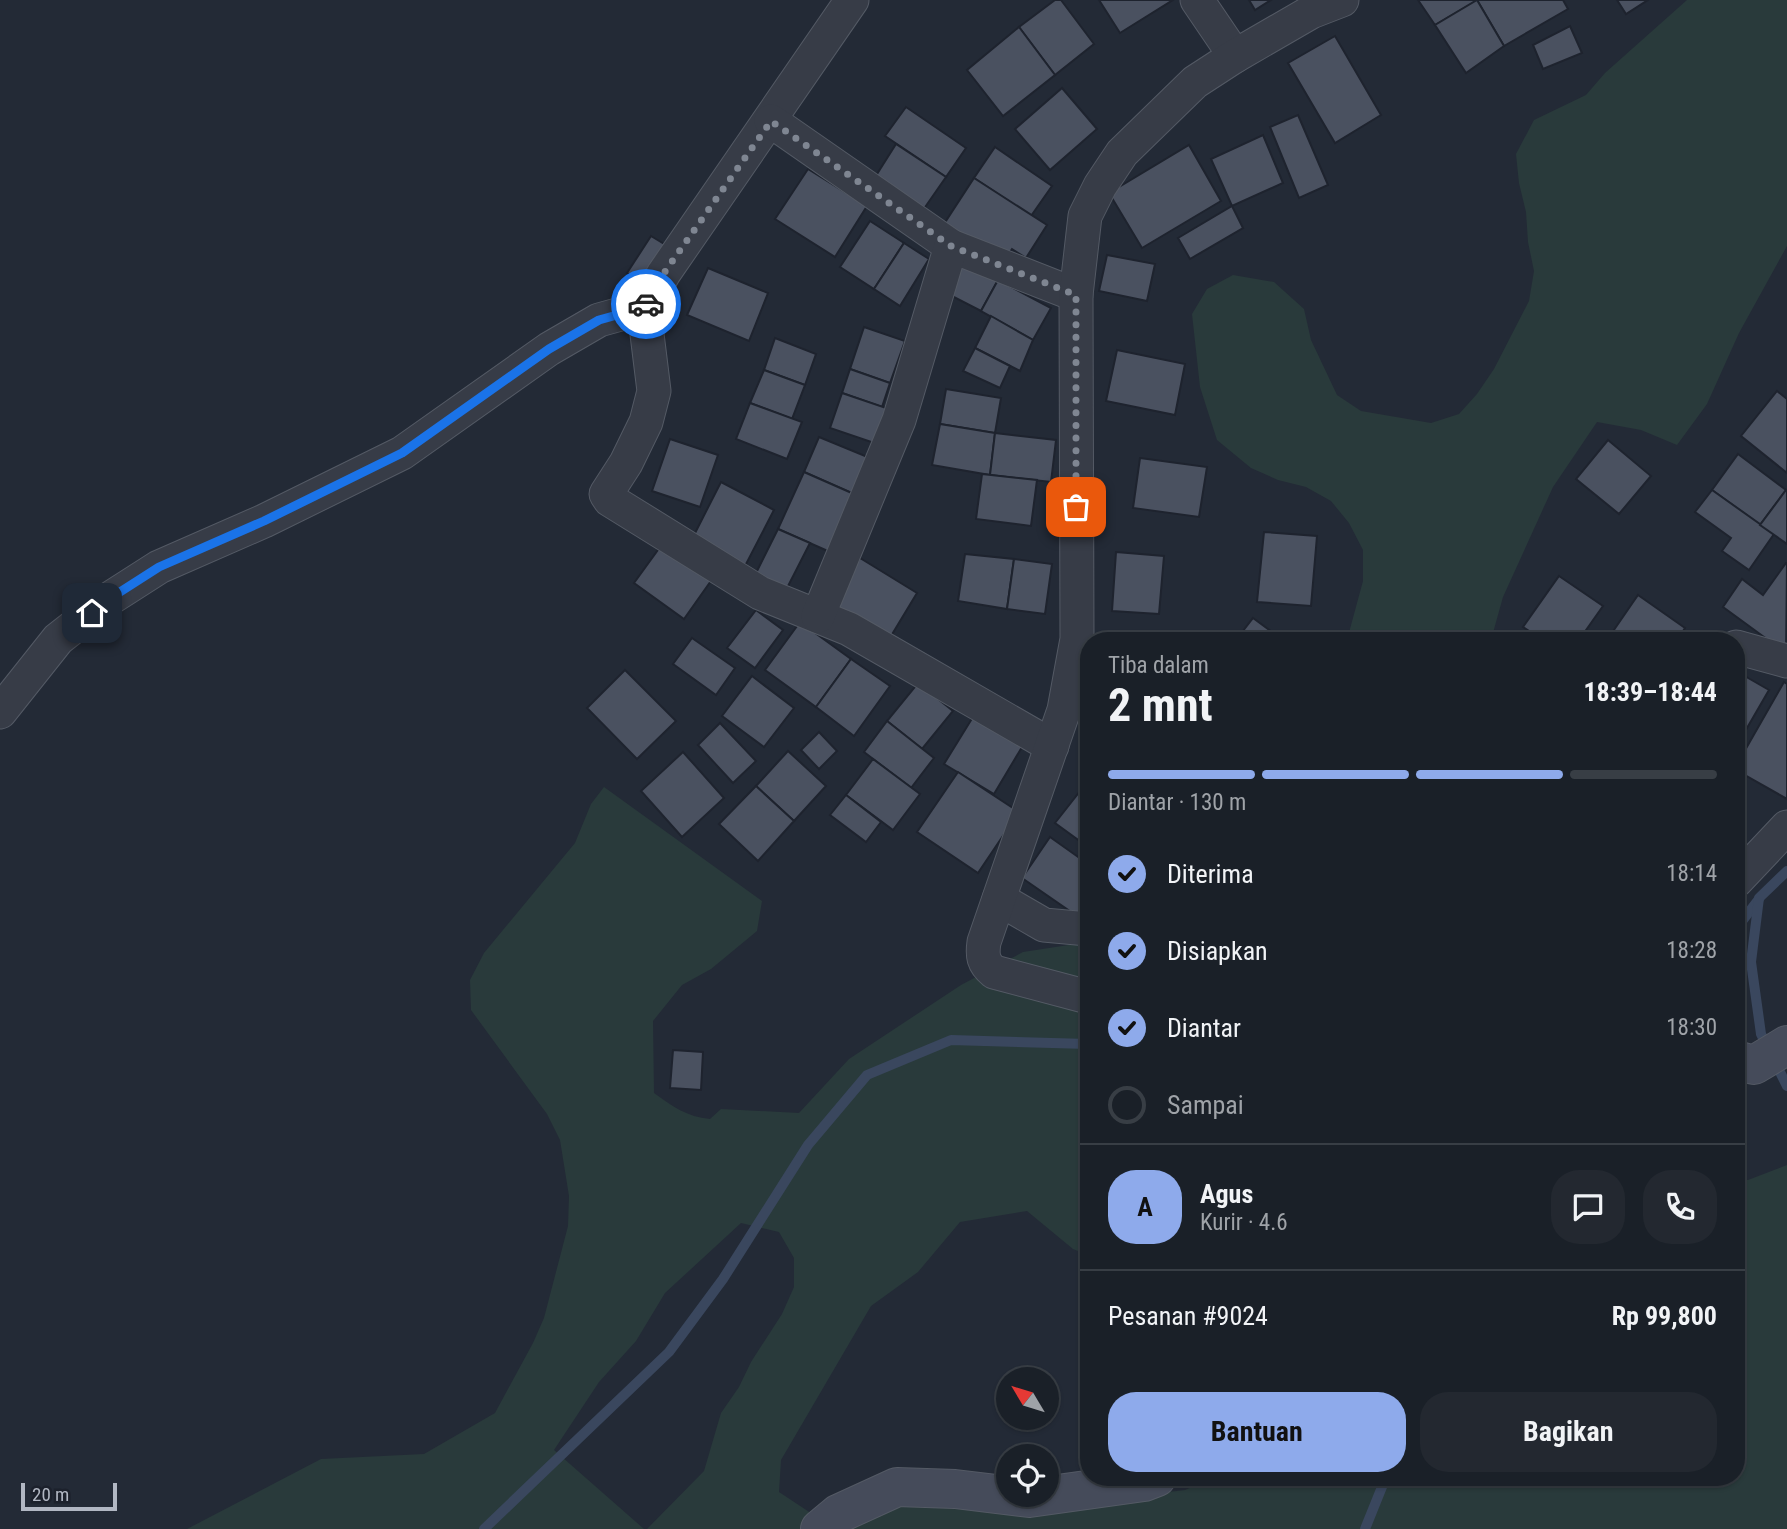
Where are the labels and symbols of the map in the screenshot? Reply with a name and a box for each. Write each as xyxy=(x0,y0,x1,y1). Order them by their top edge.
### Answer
courier xyxy=(611,269,681,339)
pin xyxy=(1046,477,1106,537)
pin xyxy=(62,583,122,643)
north arrow xyxy=(996,1367,1059,1430)
scale bar xyxy=(21,1480,117,1512)

